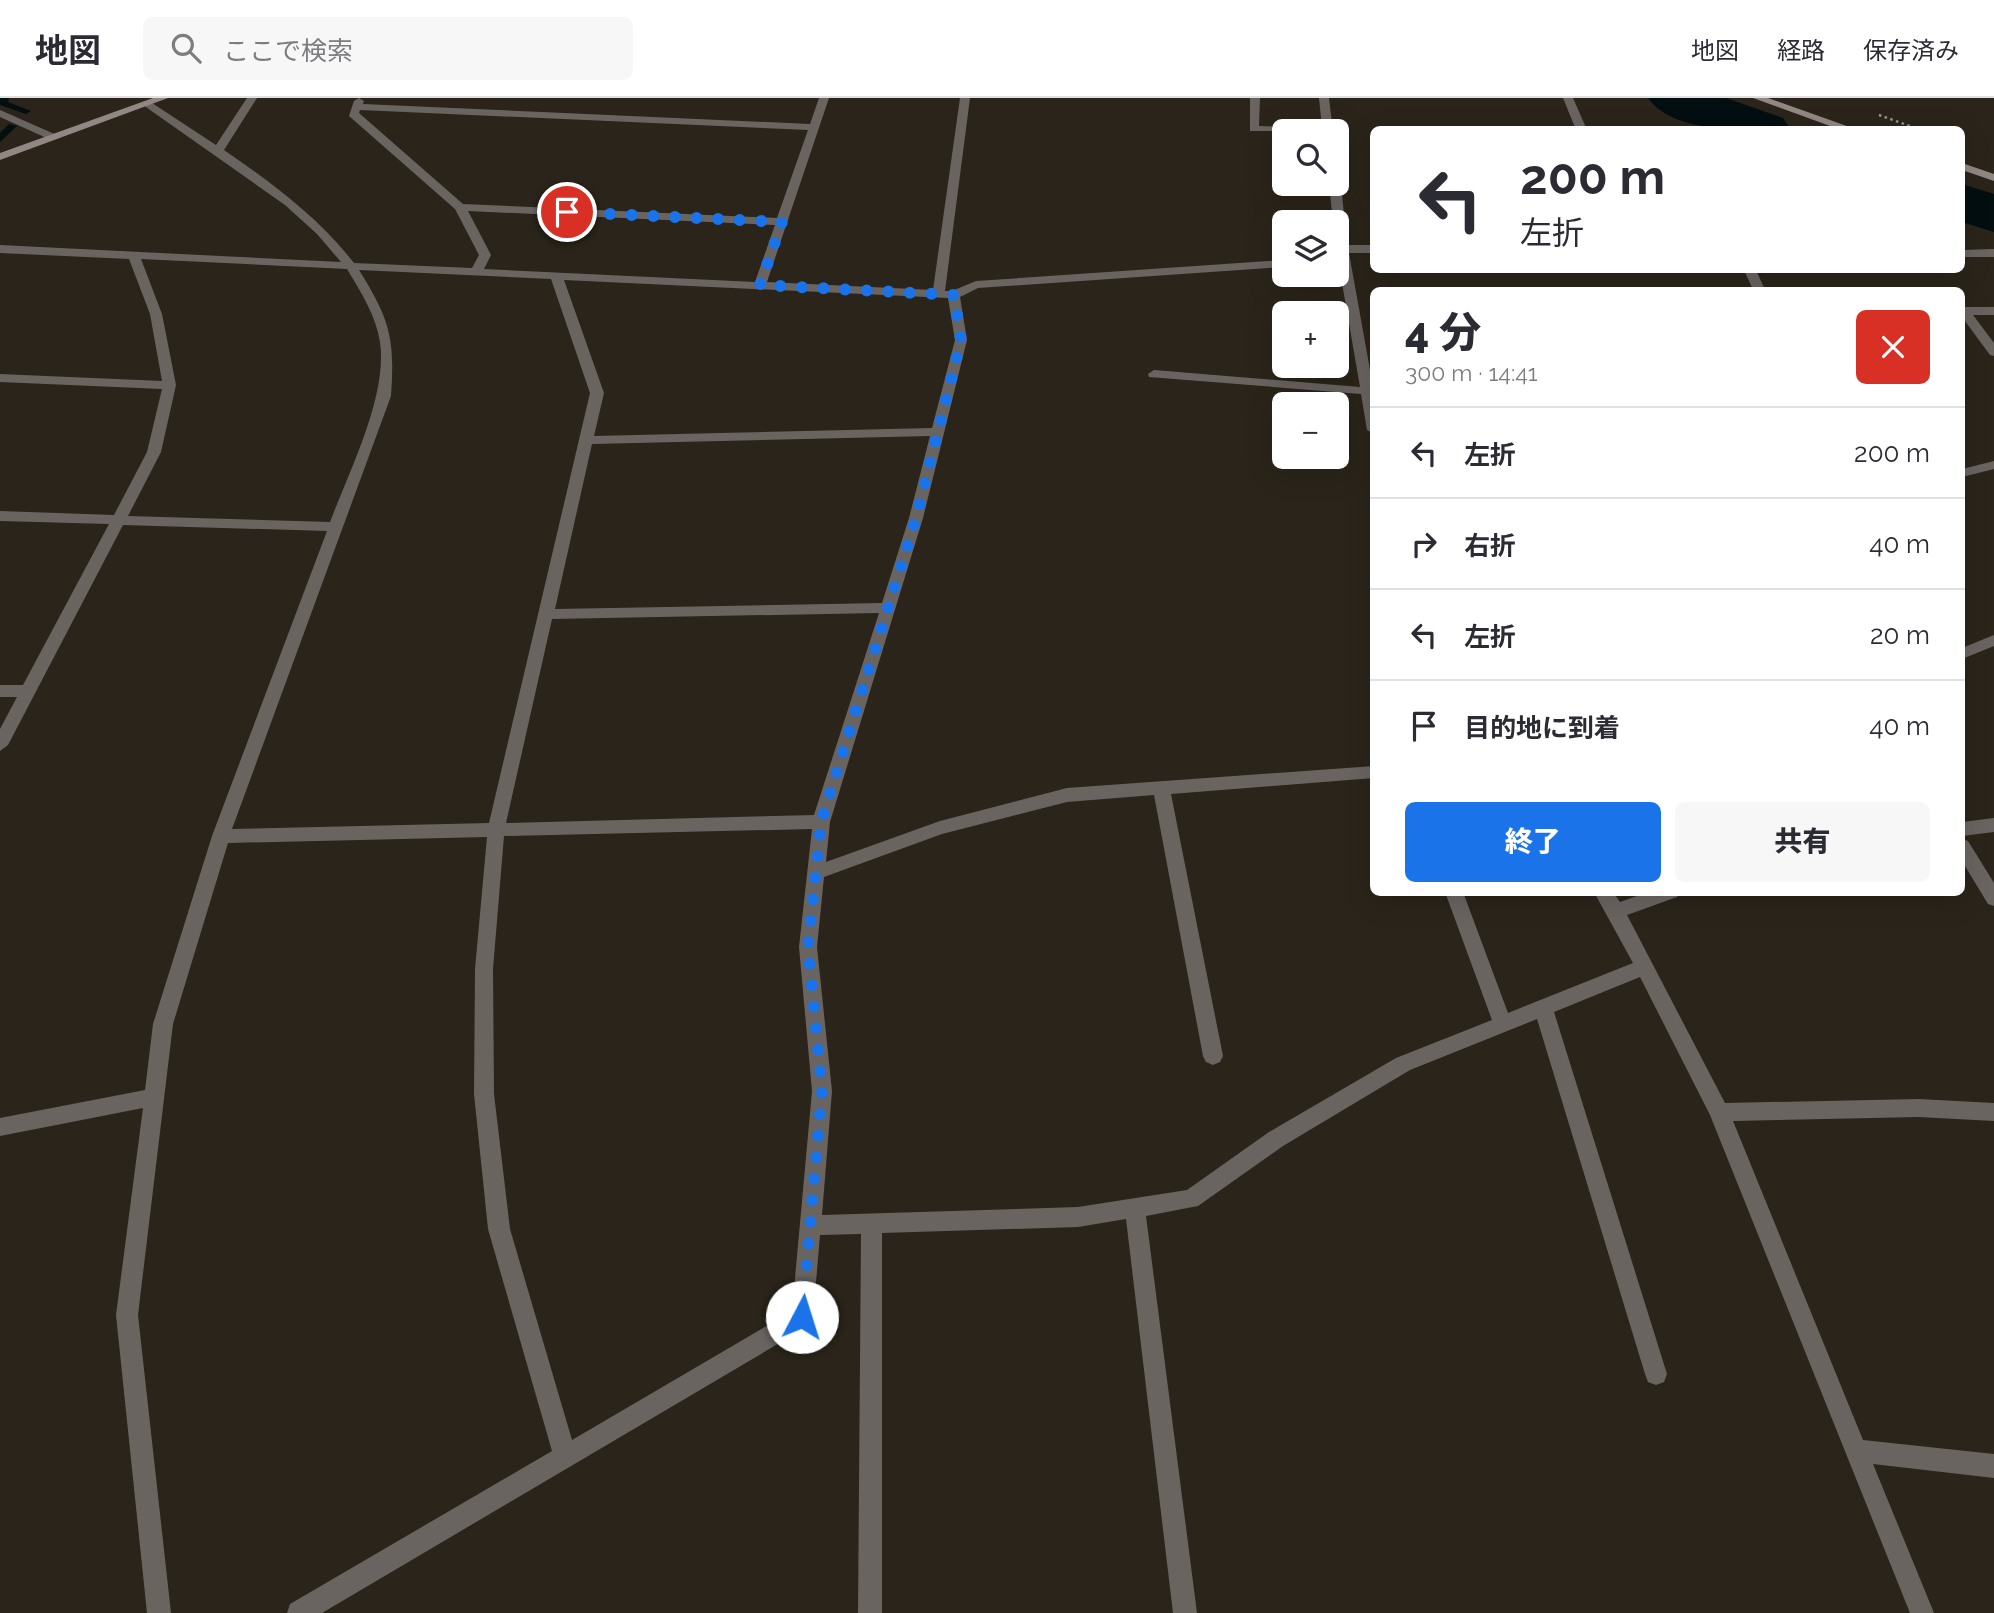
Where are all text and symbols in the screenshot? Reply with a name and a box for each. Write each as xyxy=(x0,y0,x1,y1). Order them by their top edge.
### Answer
search box xyxy=(143,17,633,80)
icon: search xyxy=(167,29,205,67)
text: 地図 xyxy=(35,31,101,70)
text: ここで検索 xyxy=(223,36,353,66)
text: 地図 xyxy=(1691,36,1739,65)
text: 経路 xyxy=(1777,36,1825,65)
text: 保存済み xyxy=(1863,36,1959,65)
map controls xyxy=(1272,119,1349,469)
button: search xyxy=(1272,119,1349,196)
text: 200 m xyxy=(1520,148,1665,205)
icon: left xyxy=(1405,154,1496,245)
pin xyxy=(537,182,597,242)
icon: arrive xyxy=(548,193,586,231)
button: layers xyxy=(1272,210,1349,287)
text: 左折 xyxy=(1520,214,1584,251)
button: + xyxy=(1272,301,1349,378)
text: 4 分 xyxy=(1405,308,1481,357)
button: close xyxy=(1856,310,1930,384)
text: 300 m · 14:41 xyxy=(1405,359,1538,386)
button: − xyxy=(1272,392,1349,469)
icon: left xyxy=(1405,434,1443,472)
text: 200 m xyxy=(1854,438,1930,468)
text: 左折 xyxy=(1464,440,1516,470)
icon: right xyxy=(1405,525,1443,563)
text: 40 m xyxy=(1869,529,1930,559)
text: 右折 xyxy=(1464,531,1516,561)
icon: left xyxy=(1405,616,1443,654)
text: 20 m xyxy=(1870,620,1930,650)
text: 左折 xyxy=(1464,622,1516,652)
icon: arrive xyxy=(1405,707,1443,745)
text: 40 m xyxy=(1869,711,1930,741)
text: 目的地に到着 xyxy=(1464,713,1620,743)
button: 終了 xyxy=(1405,802,1661,882)
button: 共有 xyxy=(1675,802,1930,882)
position arrow xyxy=(765,1280,839,1354)

